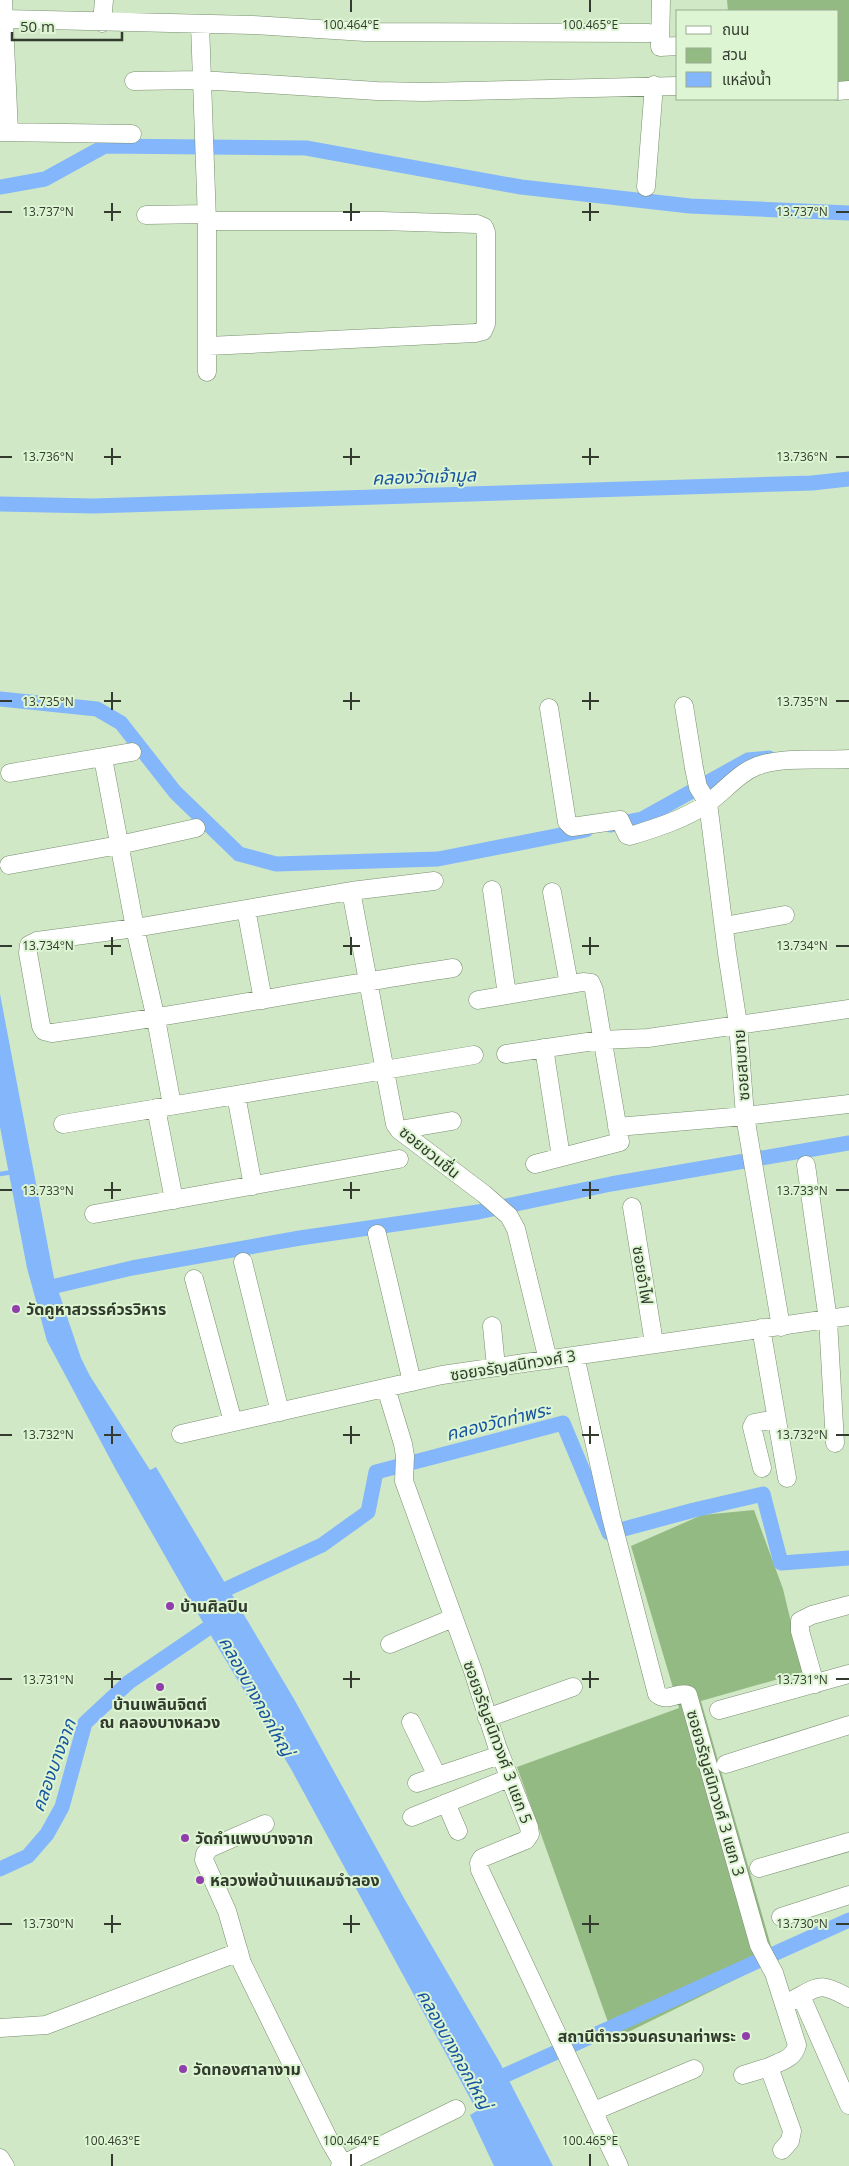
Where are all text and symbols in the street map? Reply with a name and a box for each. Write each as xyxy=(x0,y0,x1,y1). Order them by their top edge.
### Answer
scale bar xyxy=(12,10,122,42)
legend xyxy=(676,10,839,100)
text: 50 m xyxy=(20,16,55,36)
text: 100.464°E xyxy=(323,16,379,33)
text: 100.465°E xyxy=(562,16,618,33)
text: ถนน xyxy=(722,19,749,39)
text: สวน xyxy=(722,44,747,64)
text: แหล่งน้ำ xyxy=(722,69,771,89)
text: 13.737°N xyxy=(22,203,74,220)
text: 13.737°N xyxy=(776,203,828,220)
text: 13.736°N xyxy=(22,448,74,465)
text: 13.736°N xyxy=(776,448,828,465)
water label: คลองวัดเจ้ามูล xyxy=(371,462,477,490)
text: 13.735°N xyxy=(22,693,74,710)
text: 13.735°N xyxy=(776,693,828,710)
text: 13.734°N xyxy=(22,937,74,954)
text: 13.734°N xyxy=(776,937,828,954)
street label: ซอยสมชาย xyxy=(728,1029,754,1101)
street label: ซอยชวนชื่น xyxy=(395,1121,465,1183)
text: 13.733°N xyxy=(22,1182,74,1199)
text: 13.733°N xyxy=(776,1182,828,1199)
street label: ซอยอำไฟ xyxy=(628,1244,658,1306)
place label: วัดคูหาสวรรค์วรวิหาร xyxy=(26,1298,166,1320)
marker: วัดคูหาสวรรค์วรวิหาร xyxy=(10,1303,22,1315)
street label: ซอยจรัญสนิทวงศ์ 3 xyxy=(449,1344,577,1386)
water label: คลองวัดท่าพระ xyxy=(443,1396,555,1446)
text: 13.732°N xyxy=(22,1426,74,1443)
text: 13.732°N xyxy=(776,1426,828,1443)
place label: บ้านศิลปิน xyxy=(180,1595,248,1617)
marker: บ้านศิลปิน xyxy=(164,1600,176,1612)
water label: คลองบางกอกใหญ่ xyxy=(214,1632,301,1763)
street label: ซอยจรัญสนิทวงศ์ 3 แยก 5 xyxy=(458,1657,538,1827)
text: 13.731°N xyxy=(22,1671,74,1688)
text: 13.731°N xyxy=(776,1671,828,1688)
marker: บ้านเพลินจิตต์ ณ คลองบางหลวง xyxy=(154,1681,166,1693)
place label: บ้านเพลินจิตต์ ณ คลองบางหลวง xyxy=(100,1693,220,1733)
street label: ซอยจรัญสนิทวงศ์ 3 แยก 3 xyxy=(682,1707,750,1879)
water label: คลองบางจาก xyxy=(25,1714,81,1815)
place label: วัดกำแพงบางจาก xyxy=(195,1827,313,1849)
marker: วัดกำแพงบางจาก xyxy=(179,1832,191,1844)
place label: หลวงพ่อบ้านแหลมจำลอง xyxy=(210,1869,380,1891)
marker: หลวงพ่อบ้านแหลมจำลอง xyxy=(194,1874,206,1886)
text: 13.730°N xyxy=(22,1915,74,1932)
text: 13.730°N xyxy=(776,1915,828,1932)
water label: คลองบางกอกใหญ่ xyxy=(412,1985,499,2116)
place label: สถานีตำรวจนครบาลท่าพระ xyxy=(558,2025,736,2047)
marker: สถานีตำรวจนครบาลท่าพระ xyxy=(740,2030,752,2042)
place label: วัดทองศาลางาม xyxy=(193,2058,301,2080)
marker: วัดทองศาลางาม xyxy=(177,2063,189,2075)
text: 100.463°E xyxy=(84,2132,140,2149)
text: 100.464°E xyxy=(323,2132,379,2149)
text: 100.465°E xyxy=(562,2132,618,2149)

